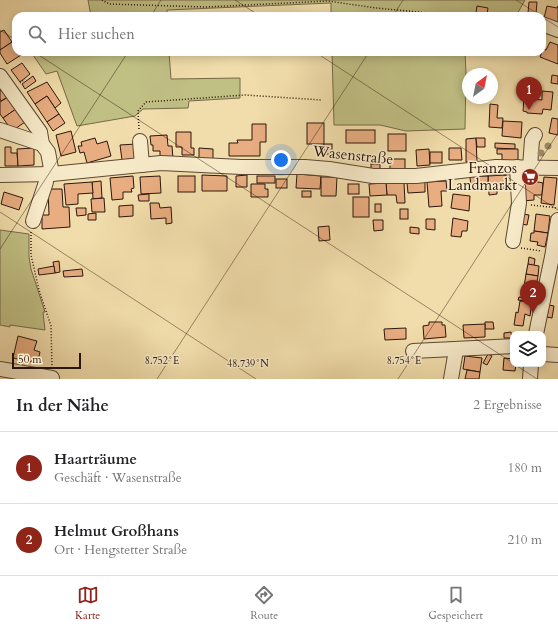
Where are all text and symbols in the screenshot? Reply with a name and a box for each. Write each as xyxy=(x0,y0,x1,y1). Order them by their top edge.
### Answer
search box xyxy=(12,12,546,56)
icon: search xyxy=(26,23,48,45)
text: Hier suchen xyxy=(58,24,135,44)
north arrow xyxy=(462,68,498,104)
pin: 1 xyxy=(516,77,542,110)
street label: Wasenstraße xyxy=(311,141,394,169)
your location xyxy=(271,150,291,170)
place label: Franzos Landmarkt xyxy=(448,158,517,195)
supermarket icon: Franzos Landmarkt xyxy=(520,167,540,187)
pin: 2 xyxy=(520,280,546,313)
map controls xyxy=(510,331,546,367)
button: layers xyxy=(510,331,546,367)
scale bar xyxy=(12,351,81,370)
text: 50 m xyxy=(18,352,42,367)
text: 8.752°E xyxy=(145,354,179,368)
text: 8.754°E xyxy=(387,354,421,368)
text: 48.739°N xyxy=(227,357,269,371)
text: In der Nähe xyxy=(16,394,109,417)
text: 2 Ergebnisse xyxy=(473,396,542,414)
text: Haarträume xyxy=(54,449,137,469)
text: 1 xyxy=(26,459,32,477)
text: 180 m xyxy=(508,459,542,477)
text: Geschäft · Wasenstraße xyxy=(54,469,182,487)
text: Helmut Großhans xyxy=(54,521,179,541)
text: 2 xyxy=(26,531,32,549)
text: 210 m xyxy=(508,531,542,549)
text: Ort · Hengstetter Straße xyxy=(54,541,187,559)
tab: Karte xyxy=(75,584,100,623)
tab: Route xyxy=(250,584,278,623)
tab: Gespeichert xyxy=(428,584,483,623)

